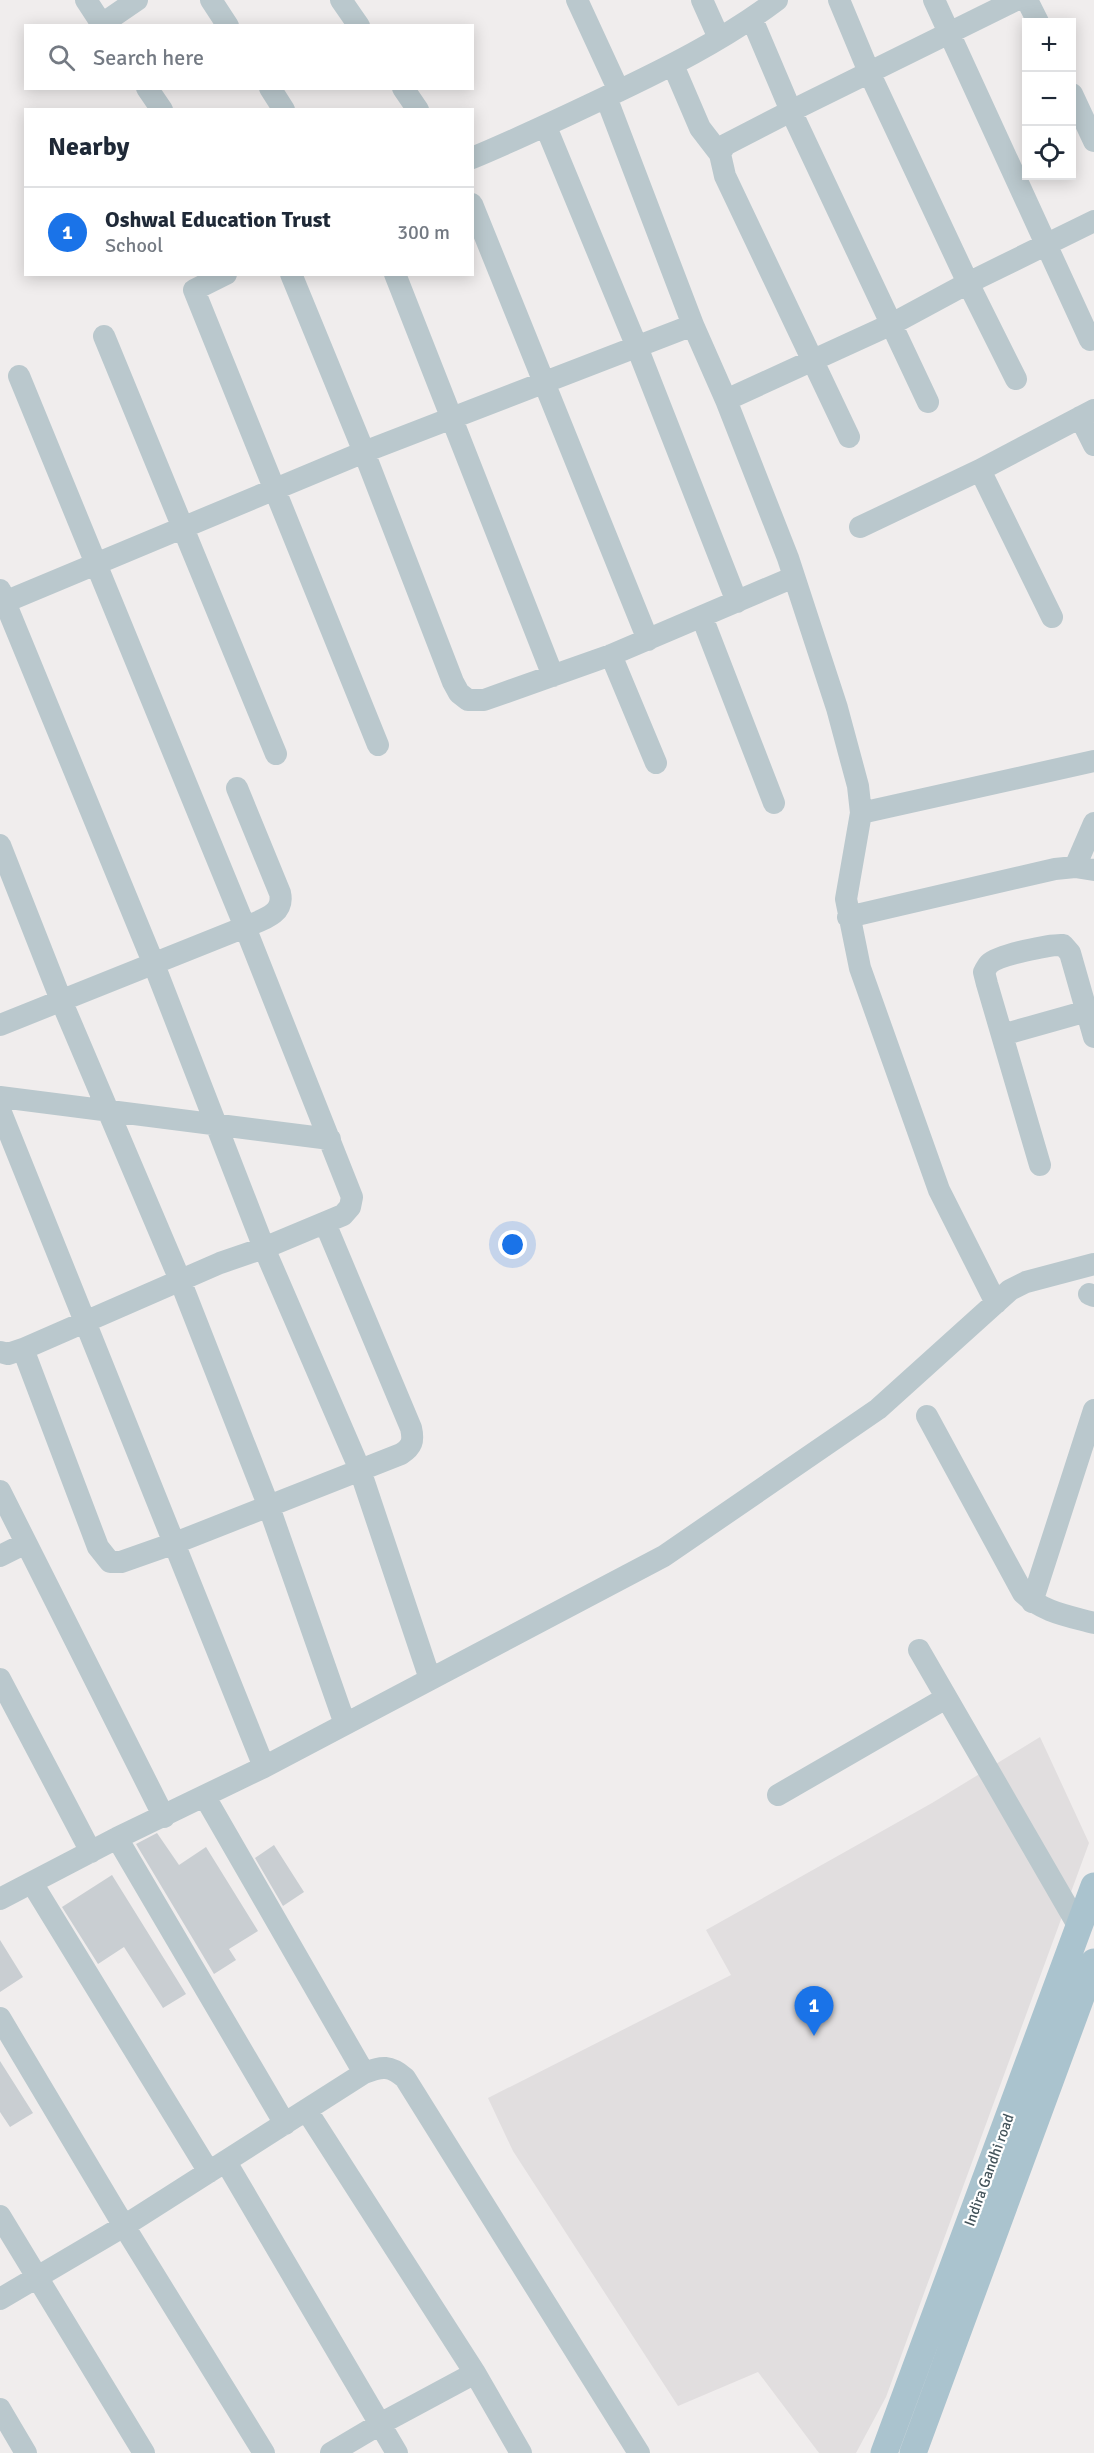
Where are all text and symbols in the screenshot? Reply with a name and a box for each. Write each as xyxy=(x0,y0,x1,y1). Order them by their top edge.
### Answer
map controls xyxy=(1022,18,1076,180)
button: + xyxy=(1022,18,1076,72)
search box xyxy=(24,24,474,90)
icon: search xyxy=(45,41,78,74)
text: Search here xyxy=(93,44,204,71)
button: − xyxy=(1022,72,1076,126)
button: locate xyxy=(1022,126,1076,180)
text: Nearby xyxy=(48,131,129,163)
text: Oshwal Education Trust xyxy=(105,206,331,233)
text: 1 xyxy=(62,220,73,245)
text: 300 m xyxy=(397,220,450,245)
text: School xyxy=(105,233,163,258)
your location xyxy=(498,1230,527,1259)
pin: 1 xyxy=(794,1986,834,2036)
street label: Indira Gandhi road xyxy=(960,2111,1018,2229)

